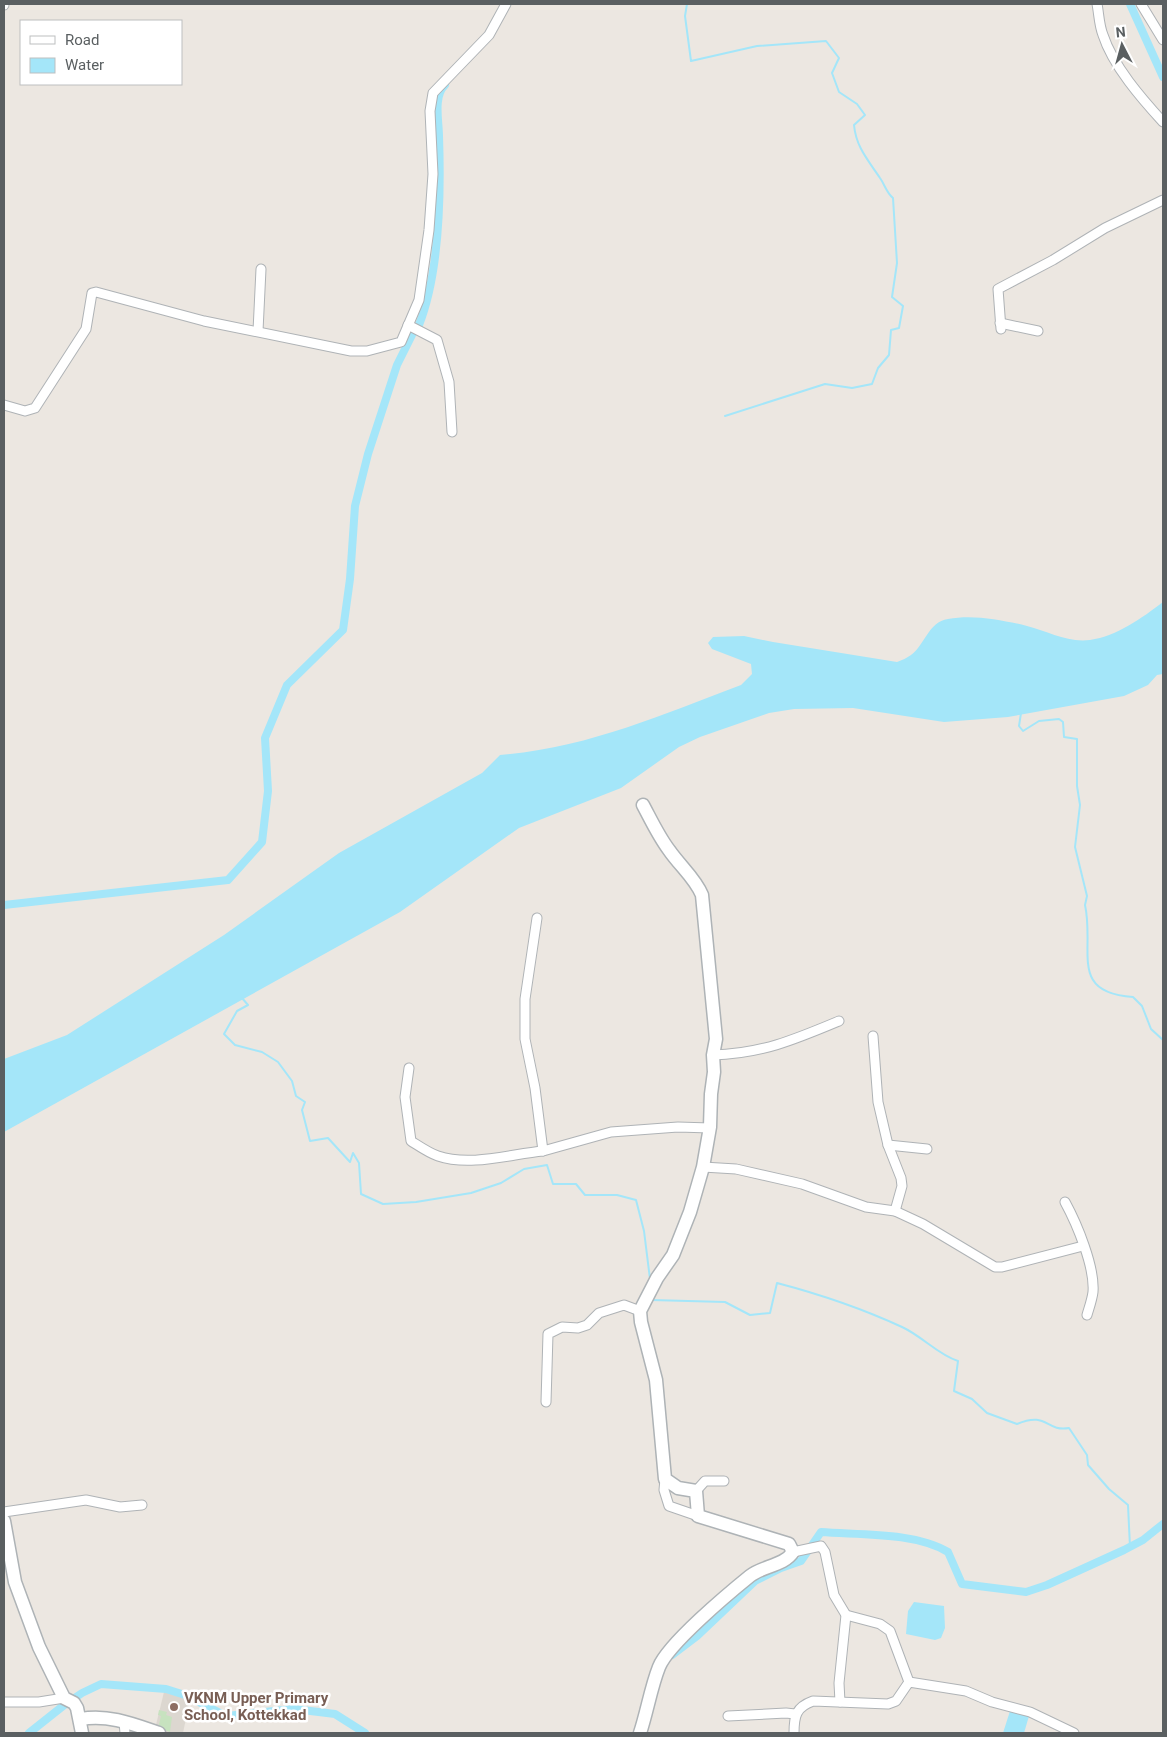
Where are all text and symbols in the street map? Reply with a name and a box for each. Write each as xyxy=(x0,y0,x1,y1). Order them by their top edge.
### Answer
legend xyxy=(20,20,182,85)
north arrow xyxy=(1097,20,1147,70)
text: N xyxy=(1115,24,1126,41)
text: Road xyxy=(65,31,99,49)
text: Water xyxy=(65,56,104,74)
place label: VKNM Upper Primary School, Kottekkad xyxy=(184,1689,329,1724)
marker: VKNM Upper Primary School, Kottekkad xyxy=(168,1701,180,1713)

